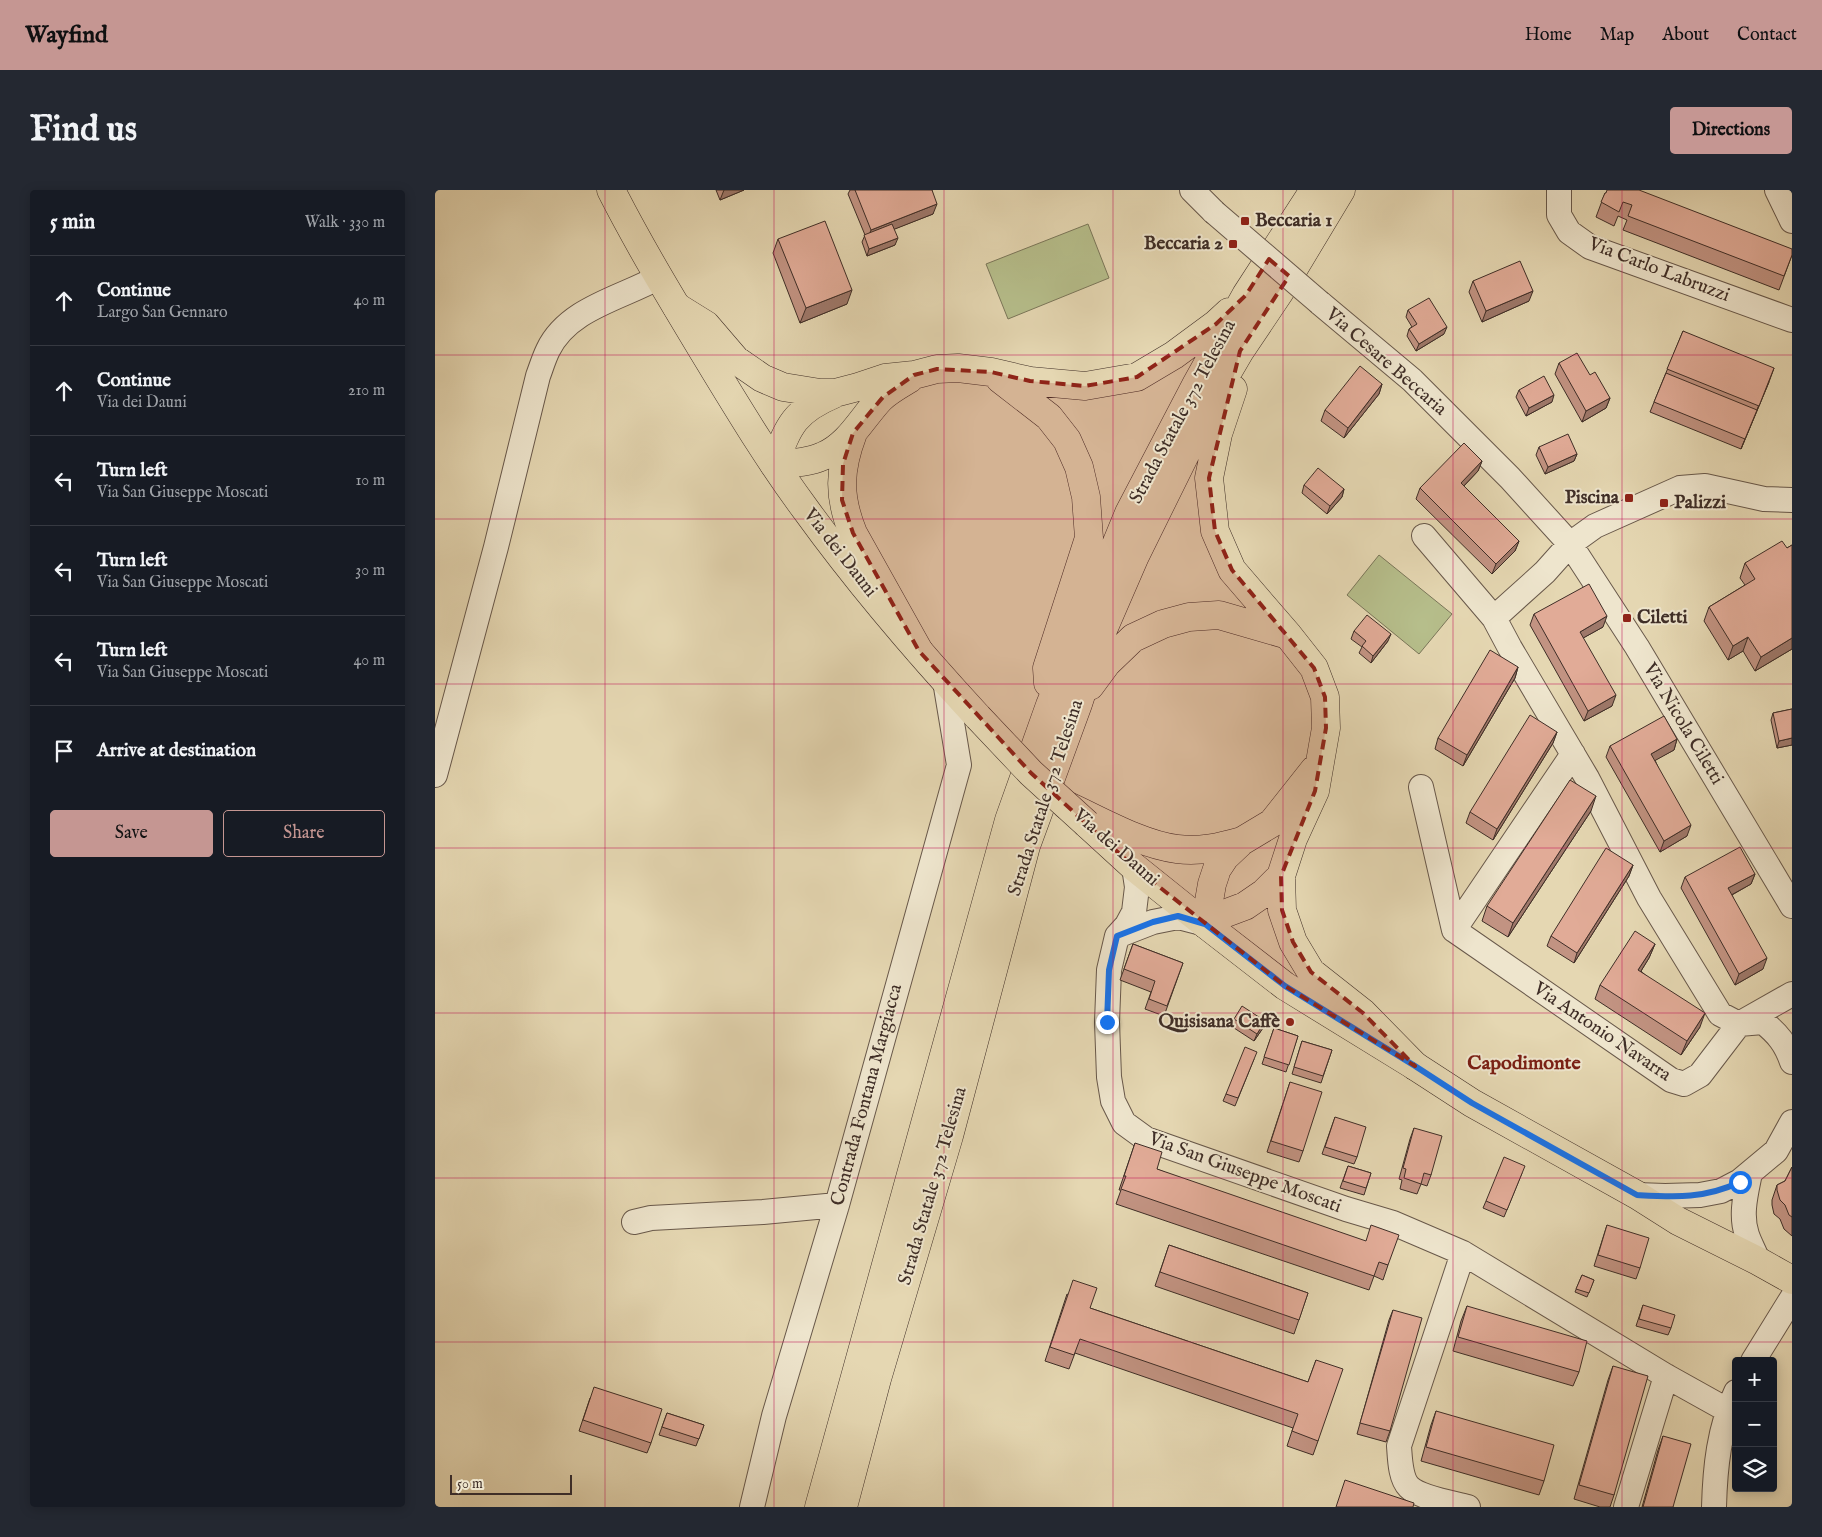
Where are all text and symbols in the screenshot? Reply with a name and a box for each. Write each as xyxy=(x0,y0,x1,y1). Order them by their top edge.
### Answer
text: Wayfind xyxy=(25,20,108,51)
text: Home xyxy=(1525,24,1572,47)
text: Map xyxy=(1600,24,1634,47)
text: About xyxy=(1662,24,1709,47)
text: Contact xyxy=(1737,24,1797,47)
button: Directions xyxy=(1670,107,1792,154)
text: Find us xyxy=(30,108,137,153)
text: 5 min xyxy=(50,209,95,236)
place label: Beccaria 1 xyxy=(1255,209,1332,233)
text: Walk · 330 m xyxy=(305,213,385,233)
marker: Beccaria 1 xyxy=(1239,215,1251,227)
place label: Beccaria 2 xyxy=(1144,232,1223,256)
street label: Via Carlo Labruzzi xyxy=(1584,232,1733,308)
marker: Beccaria 2 xyxy=(1227,238,1239,250)
text: Continue xyxy=(97,279,171,303)
icon: ahead xyxy=(50,287,78,315)
text: 40 m xyxy=(353,291,385,311)
street label: Via Cesare Beccaria xyxy=(1320,302,1452,422)
text: Largo San Gennaro xyxy=(97,303,228,323)
street label: Strada Statale 372 Telesina xyxy=(1124,315,1242,508)
text: Continue xyxy=(97,369,171,393)
icon: ahead xyxy=(50,377,78,405)
text: 210 m xyxy=(348,381,385,401)
text: Via dei Dauni xyxy=(97,393,187,413)
text: Turn left xyxy=(97,459,168,483)
icon: left xyxy=(50,467,78,495)
text: 10 m xyxy=(355,471,385,491)
text: Via San Giuseppe Moscati xyxy=(97,483,268,503)
place label: Piscina xyxy=(1565,486,1620,510)
place label: Palizzi xyxy=(1674,491,1726,515)
marker: Piscina xyxy=(1623,492,1635,504)
marker: Palizzi xyxy=(1658,497,1670,509)
street label: Via dei Dauni xyxy=(797,503,882,602)
text: Turn left xyxy=(97,549,168,573)
icon: left xyxy=(50,557,78,585)
text: 30 m xyxy=(355,561,385,581)
text: Via San Giuseppe Moscati xyxy=(97,573,268,593)
place label: Ciletti xyxy=(1637,606,1688,630)
marker: Ciletti xyxy=(1621,612,1633,624)
text: Turn left xyxy=(97,639,168,663)
icon: left xyxy=(50,647,78,675)
text: 40 m xyxy=(353,651,385,671)
street label: Via Nicola Ciletti xyxy=(1637,658,1729,789)
text: Via San Giuseppe Moscati xyxy=(97,663,268,683)
street label: Strada Statale 372 Telesina xyxy=(1003,696,1089,899)
icon: arrive xyxy=(50,737,78,765)
text: Arrive at destination xyxy=(97,739,256,763)
street label: Via dei Dauni xyxy=(1067,803,1164,892)
button: Save xyxy=(50,810,213,857)
button: Share xyxy=(223,810,385,857)
street label: Via Antonio Navarra xyxy=(1527,976,1676,1088)
street label: Contrada Fontana Margiacca xyxy=(826,981,908,1208)
place label: Quisisana Caffè xyxy=(1159,1010,1280,1034)
route end xyxy=(1096,1011,1119,1034)
marker: Quisisana Caffè xyxy=(1284,1016,1296,1028)
district label: Capodimonte xyxy=(1467,1051,1581,1076)
street label: Strada Statale 372 Telesina xyxy=(893,1083,973,1288)
street label: Via San Giuseppe Moscati xyxy=(1144,1127,1345,1219)
route start xyxy=(1729,1171,1752,1194)
map controls xyxy=(1732,1357,1777,1492)
button: + xyxy=(1732,1357,1777,1402)
button: − xyxy=(1732,1402,1777,1447)
button: layers xyxy=(1732,1447,1777,1492)
scale bar xyxy=(450,1472,573,1495)
text: 50 m xyxy=(457,1475,483,1493)

